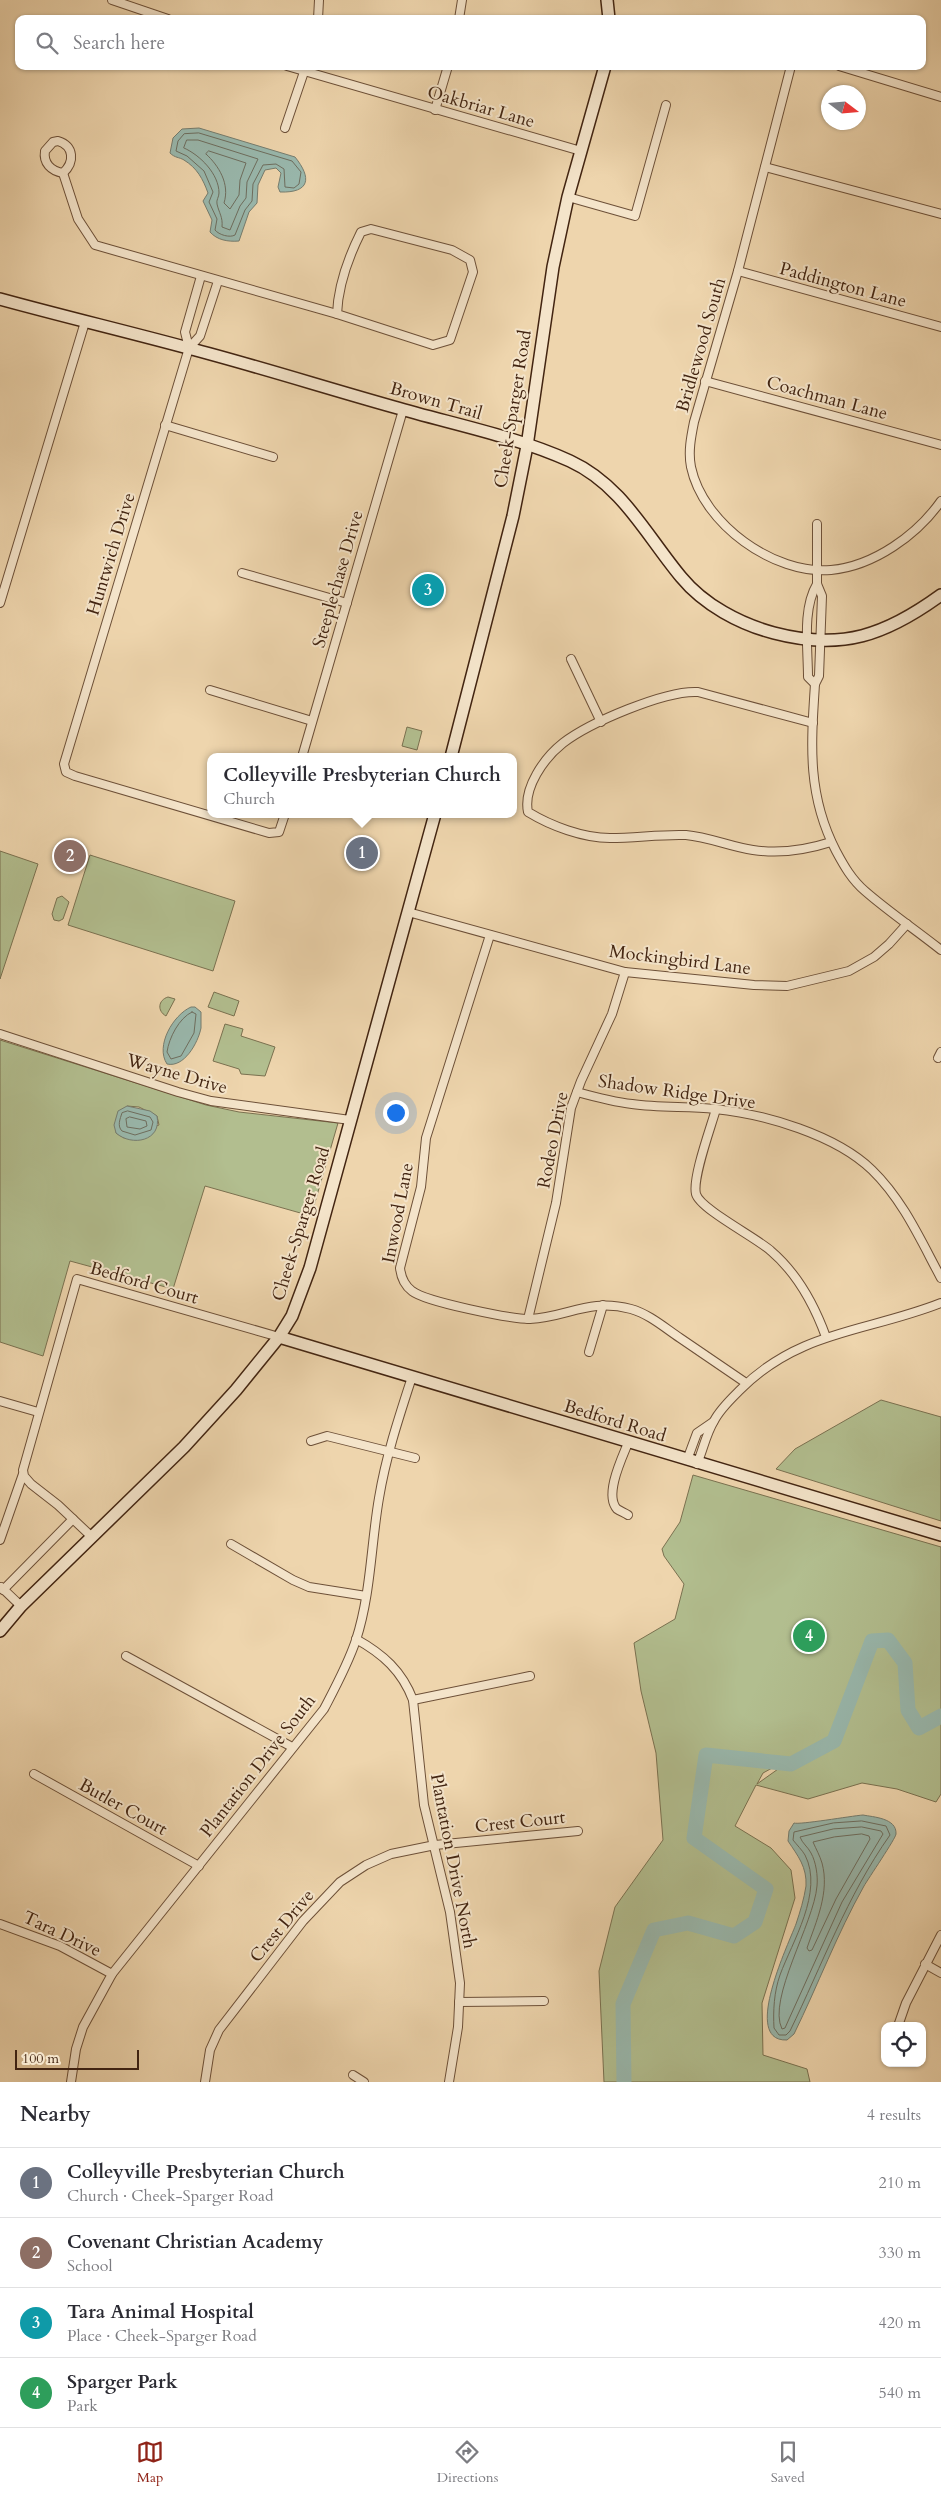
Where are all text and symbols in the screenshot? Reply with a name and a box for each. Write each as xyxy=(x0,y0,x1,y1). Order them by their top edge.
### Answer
search box xyxy=(15,15,926,70)
icon: search xyxy=(33,29,61,57)
text: Search here xyxy=(73,30,165,56)
street label: Oakbriar Lane xyxy=(424,80,538,134)
north arrow xyxy=(821,85,866,130)
street label: Paddington Lane xyxy=(777,256,909,314)
street label: Bridlewood South xyxy=(670,275,732,415)
street label: Cheek-Sparger Road xyxy=(488,328,538,490)
street label: Coachman Lane xyxy=(764,370,890,426)
street label: Brown Trail xyxy=(387,376,486,426)
street label: Huntwich Drive xyxy=(81,490,141,618)
street label: Steeplechase Drive xyxy=(306,507,370,651)
pin: 3 xyxy=(412,571,444,609)
popup xyxy=(207,753,517,818)
text: Colleyville Presbyterian Church xyxy=(223,762,501,788)
text: Church xyxy=(223,788,275,810)
pin: 1 xyxy=(346,834,378,872)
pin: 2 xyxy=(54,837,86,875)
street label: Mockingbird Lane xyxy=(608,939,752,981)
street label: Wayne Drive xyxy=(123,1047,230,1100)
street label: Shadow Ridge Drive xyxy=(597,1069,757,1115)
street label: Rodeo Drive xyxy=(531,1089,575,1191)
your location xyxy=(383,1100,409,1126)
street label: Cheek-Sparger Road xyxy=(266,1144,336,1304)
street label: Inwood Lane xyxy=(376,1161,420,1265)
street label: Bedford Court xyxy=(87,1256,201,1311)
street label: Bedford Road xyxy=(561,1394,670,1449)
pin: 4 xyxy=(793,1617,825,1655)
street label: Plantation Drive South xyxy=(194,1689,322,1843)
street label: Plantation Drive North xyxy=(424,1771,482,1951)
street label: Butler Court xyxy=(74,1772,172,1842)
street label: Crest Court xyxy=(474,1805,567,1839)
street label: Crest Drive xyxy=(244,1884,320,1968)
street label: Tara Drive xyxy=(19,1905,105,1963)
map controls xyxy=(881,2022,926,2067)
button: locate xyxy=(881,2022,926,2067)
scale bar xyxy=(15,2047,139,2070)
text: 100 m xyxy=(22,2049,59,2068)
text: Nearby xyxy=(20,2100,91,2129)
text: 4 results xyxy=(867,2104,921,2126)
text: Colleyville Presbyterian Church xyxy=(67,2159,345,2185)
text: 1 xyxy=(32,2172,40,2194)
text: 210 m xyxy=(879,2172,921,2194)
text: Church · Cheek-Sparger Road xyxy=(67,2185,273,2207)
text: Covenant Christian Academy xyxy=(67,2229,323,2255)
text: 2 xyxy=(32,2242,40,2264)
text: 330 m xyxy=(879,2242,921,2264)
text: School xyxy=(67,2255,112,2277)
text: Tara Animal Hospital xyxy=(67,2299,254,2325)
text: 3 xyxy=(32,2312,40,2334)
text: 420 m xyxy=(879,2312,921,2334)
text: Place · Cheek-Sparger Road xyxy=(67,2325,257,2347)
text: Sparger Park xyxy=(67,2369,177,2395)
text: 4 xyxy=(32,2382,40,2404)
text: 540 m xyxy=(879,2382,921,2404)
text: Park xyxy=(67,2395,98,2417)
tab: Map xyxy=(136,2438,164,2487)
tab: Directions xyxy=(437,2438,498,2487)
tab: Saved xyxy=(771,2438,805,2487)

